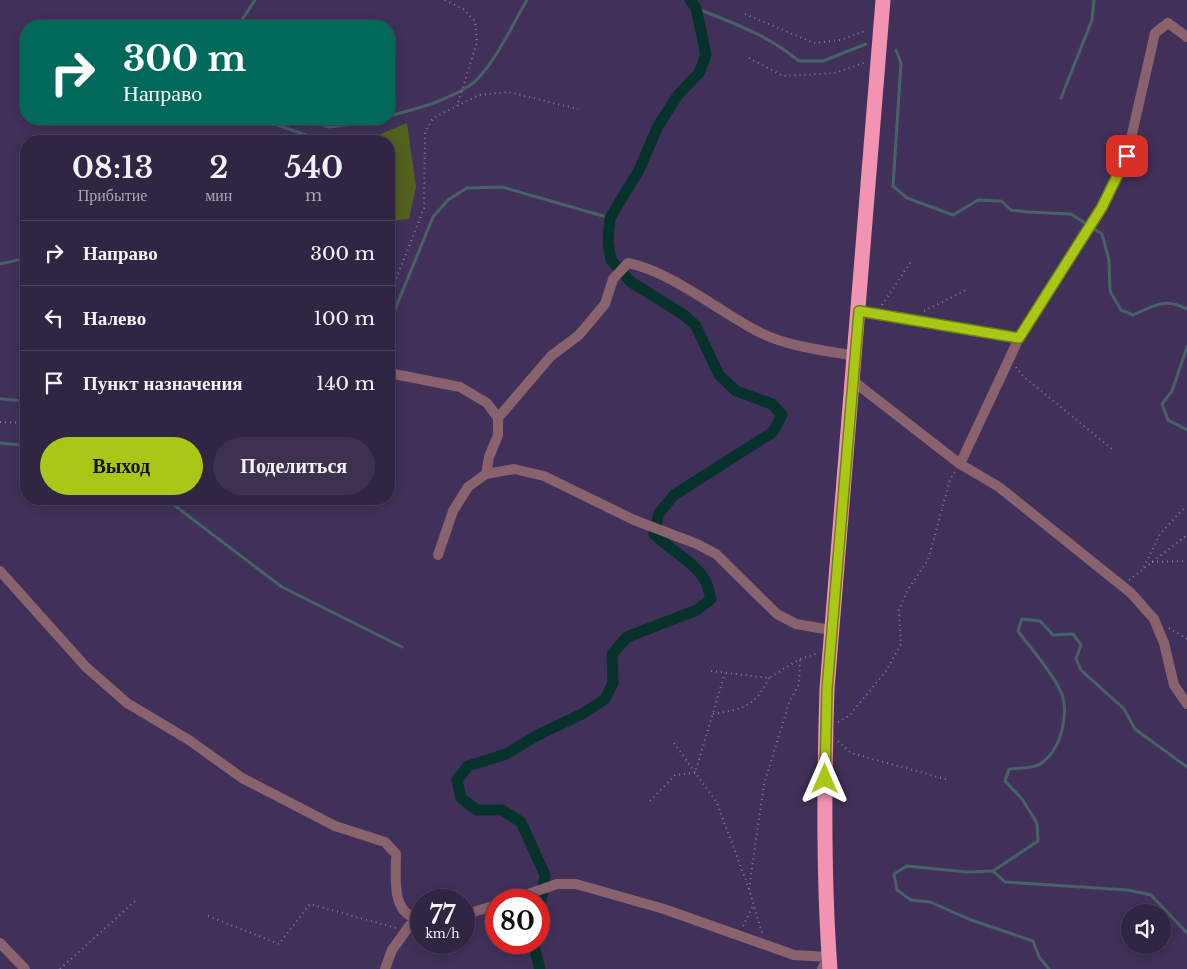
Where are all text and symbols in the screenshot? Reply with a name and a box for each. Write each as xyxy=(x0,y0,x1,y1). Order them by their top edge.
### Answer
text: 300 m xyxy=(123,37,246,80)
icon: right xyxy=(40,40,105,105)
text: Направо xyxy=(123,80,202,107)
pin xyxy=(1106,135,1148,177)
icon: arrive xyxy=(1113,142,1141,170)
text: 08:13 xyxy=(72,149,153,186)
text: 2 xyxy=(209,149,228,186)
text: 540 xyxy=(284,149,343,186)
text: Прибытие xyxy=(78,185,147,205)
text: мин xyxy=(205,185,232,205)
text: m xyxy=(305,185,322,205)
icon: right xyxy=(40,239,68,267)
text: Направо xyxy=(83,242,158,265)
text: 300 m xyxy=(310,242,375,265)
icon: left xyxy=(40,304,68,332)
text: Налево xyxy=(83,307,146,330)
text: 100 m xyxy=(314,307,375,330)
icon: arrive xyxy=(40,369,68,397)
text: Пункт назначения xyxy=(83,372,243,395)
text: 140 m xyxy=(316,372,375,395)
button: Выход xyxy=(40,437,203,495)
button: Поделиться xyxy=(213,437,375,495)
position arrow xyxy=(798,752,850,804)
speed limit sign: 80 xyxy=(485,889,550,954)
text: 77 xyxy=(430,900,455,931)
map controls xyxy=(1121,904,1171,954)
button: sound xyxy=(1121,904,1171,954)
text: km/h xyxy=(425,926,460,941)

